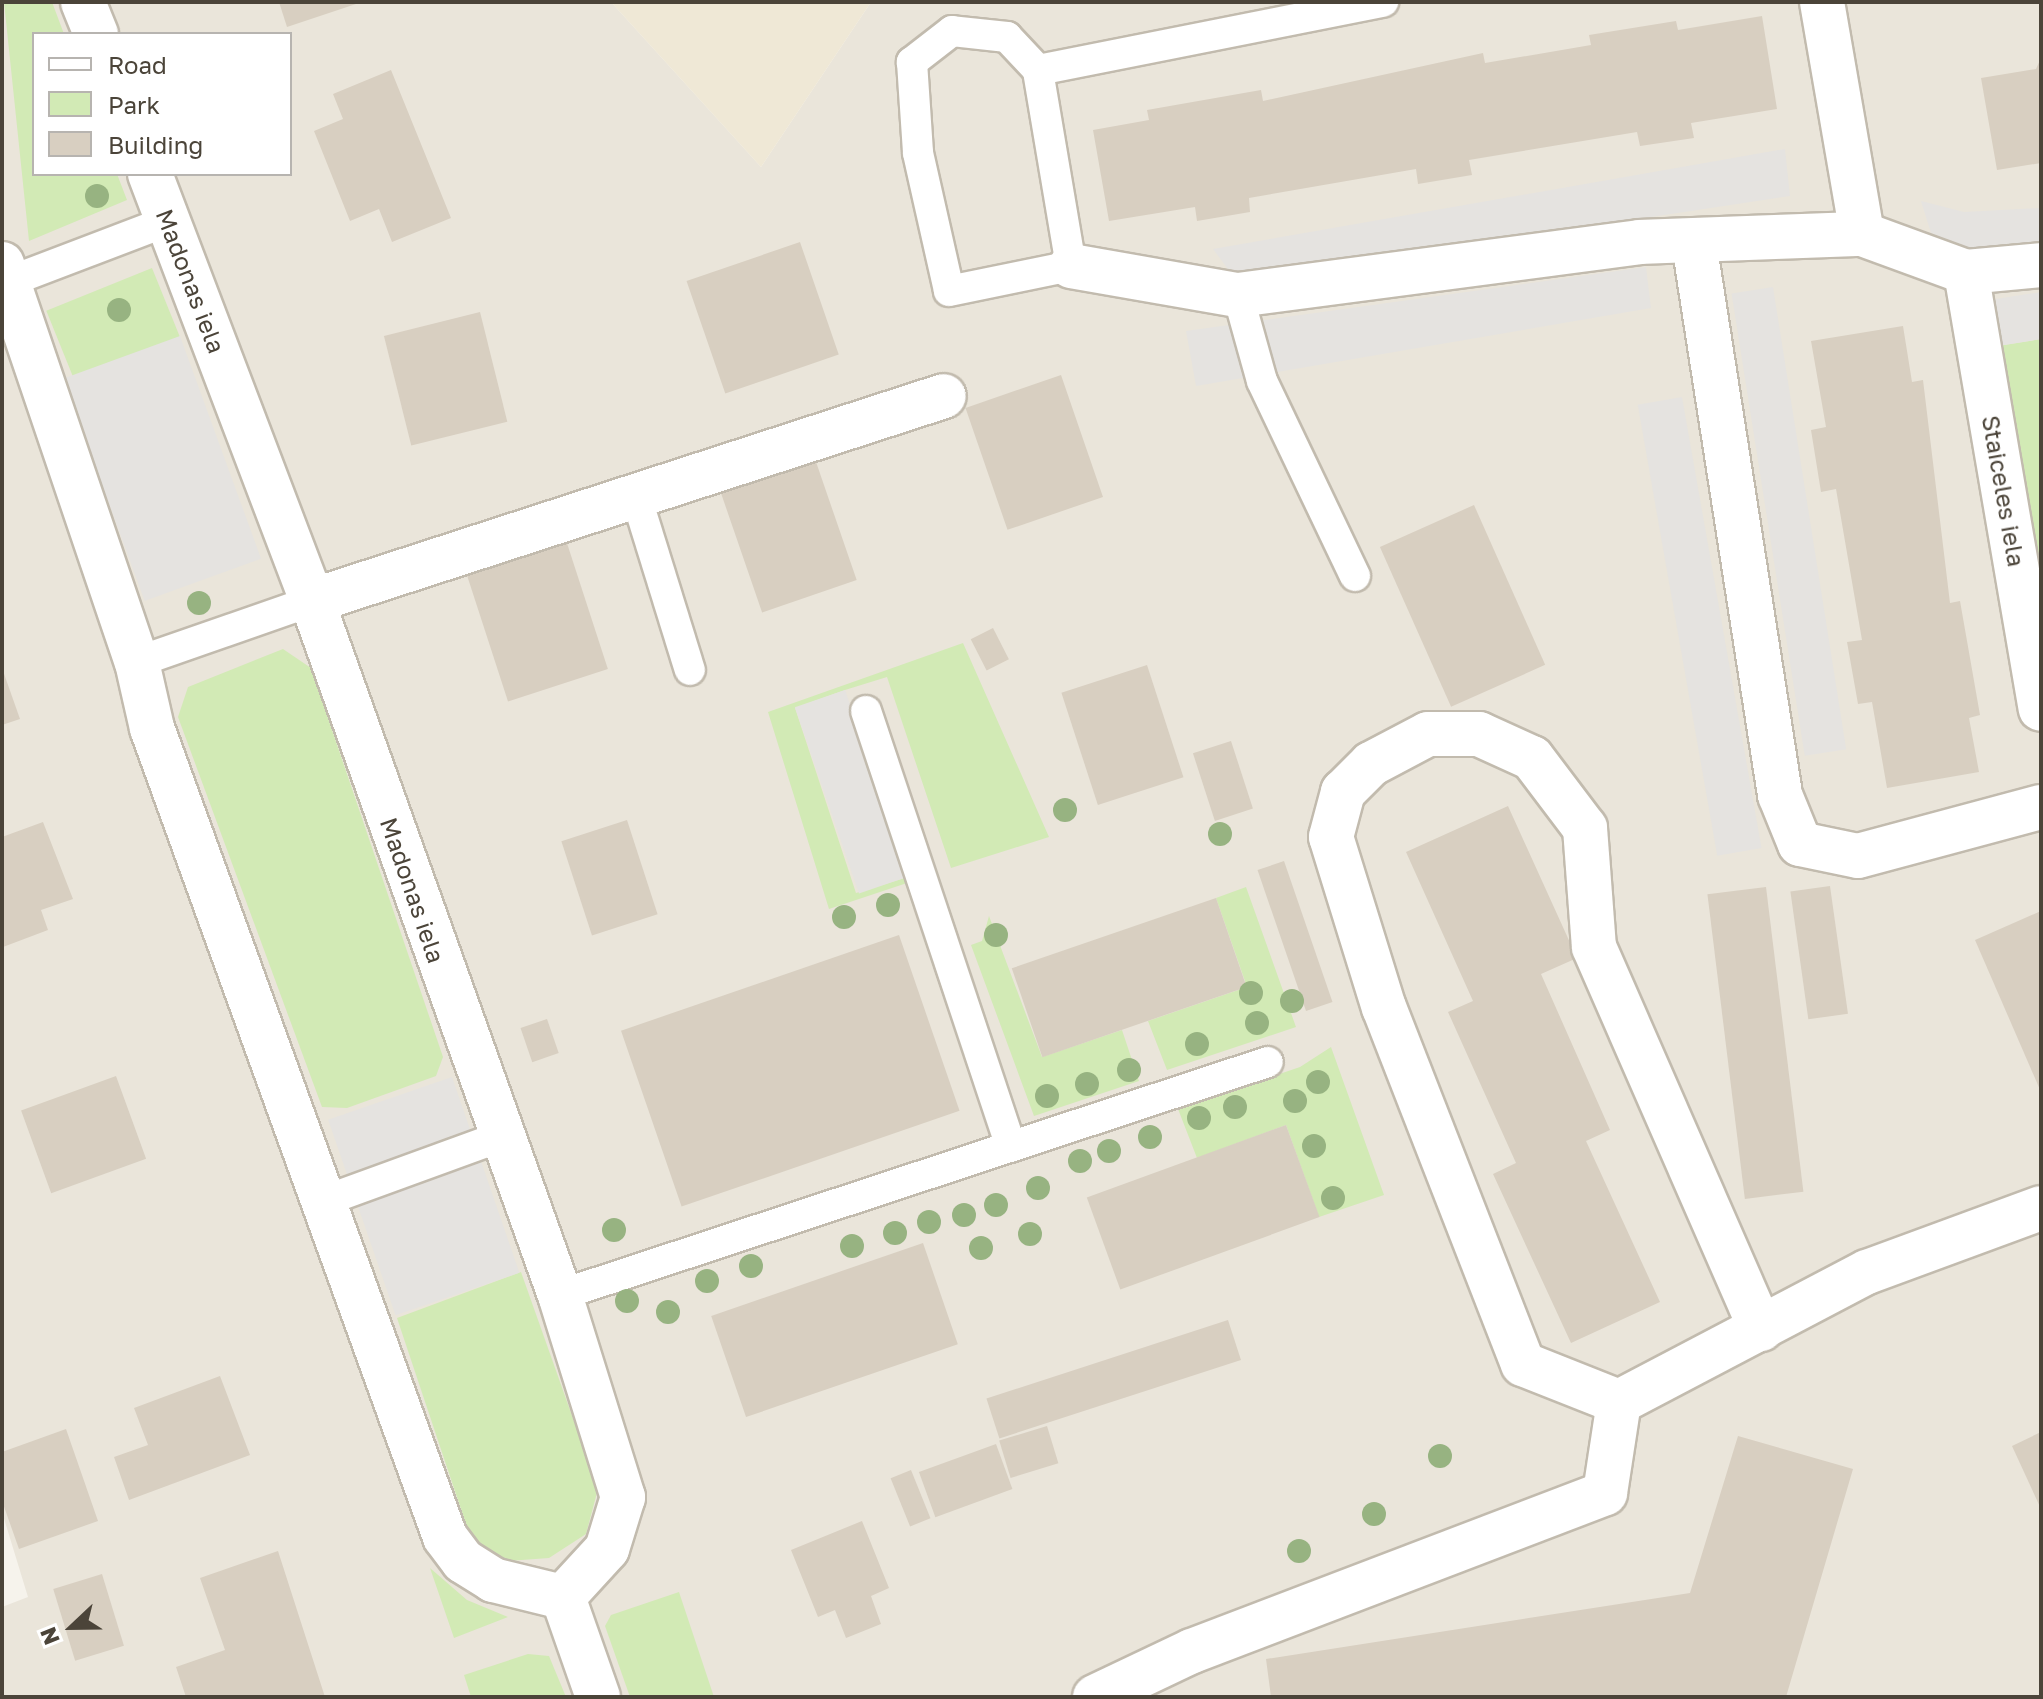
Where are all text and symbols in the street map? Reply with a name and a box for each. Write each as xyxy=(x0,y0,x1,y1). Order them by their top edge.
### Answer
legend xyxy=(32,32,292,176)
text: Road xyxy=(108,50,167,79)
text: Park xyxy=(108,90,160,119)
text: Building xyxy=(108,130,203,159)
street label: Madonas iela xyxy=(150,205,232,357)
street label: Staiceles iela xyxy=(1977,413,2031,569)
street label: Madonas iela xyxy=(375,813,451,967)
north arrow xyxy=(32,1587,112,1667)
text: N xyxy=(34,1623,65,1649)

